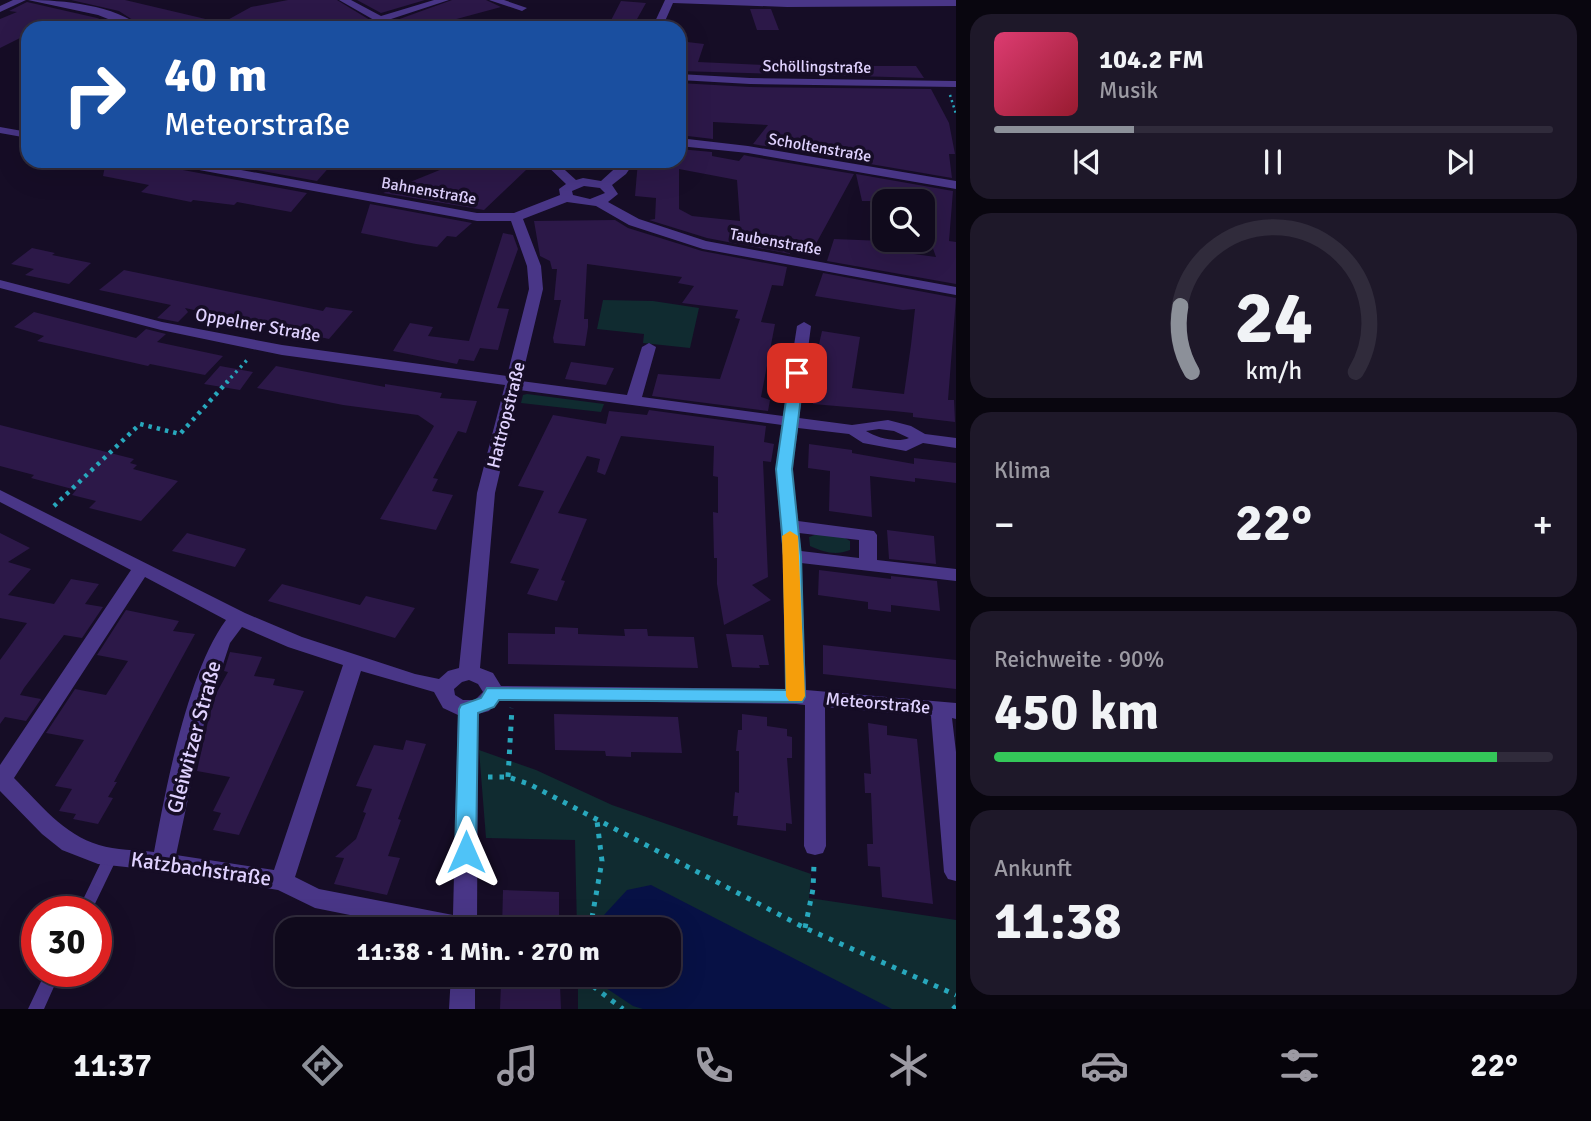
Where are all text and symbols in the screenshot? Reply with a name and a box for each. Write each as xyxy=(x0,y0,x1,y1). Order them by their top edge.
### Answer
text: 104.2 FM xyxy=(1099,44,1204,76)
text: 40 m xyxy=(164,45,267,105)
icon: right xyxy=(49,49,140,140)
street label: Schöllingstraße xyxy=(762,56,871,78)
text: Musik xyxy=(1099,76,1158,105)
text: Meteorstraße xyxy=(164,105,350,144)
street label: Scholtenstraße xyxy=(767,129,873,167)
icon: previous xyxy=(1068,143,1106,181)
icon: pause xyxy=(1254,143,1292,181)
icon: next xyxy=(1441,143,1479,181)
street label: Bahnenstraße xyxy=(380,173,478,209)
map controls xyxy=(872,189,935,252)
button: search xyxy=(872,189,935,252)
street label: Taubenstraße xyxy=(728,224,823,260)
text: 24 xyxy=(1234,274,1313,363)
street label: Oppelner Straße xyxy=(194,303,322,347)
pin xyxy=(767,343,827,403)
icon: arrive xyxy=(778,354,816,392)
text: km/h xyxy=(1245,354,1302,385)
street label: Hattropstraße xyxy=(482,359,530,471)
text: Klima xyxy=(994,456,1051,485)
text: 22° xyxy=(1235,491,1312,555)
text: − xyxy=(994,501,1015,548)
text: + xyxy=(1532,501,1553,548)
text: Reichweite · 90% xyxy=(994,645,1164,674)
street label: Gleiwitzer Straße xyxy=(161,658,227,816)
text: 450 km xyxy=(994,680,1159,744)
street label: Meteorstraße xyxy=(825,687,931,719)
position arrow xyxy=(429,815,503,889)
street label: Katzbachstraße xyxy=(129,846,273,892)
text: Ankunft xyxy=(994,854,1072,883)
text: 11:38 xyxy=(994,889,1122,953)
speed limit sign: 30 xyxy=(21,896,112,987)
text: 11:38 · 1 Min. · 270 m xyxy=(356,936,600,968)
icon: directions xyxy=(298,1041,347,1090)
icon: music xyxy=(493,1041,542,1090)
icon: phone xyxy=(689,1041,738,1090)
icon: climate xyxy=(884,1041,933,1090)
icon: car xyxy=(1080,1041,1129,1090)
icon: filters xyxy=(1275,1041,1324,1090)
text: 11:37 xyxy=(73,1046,152,1085)
text: 22° xyxy=(1470,1046,1518,1085)

